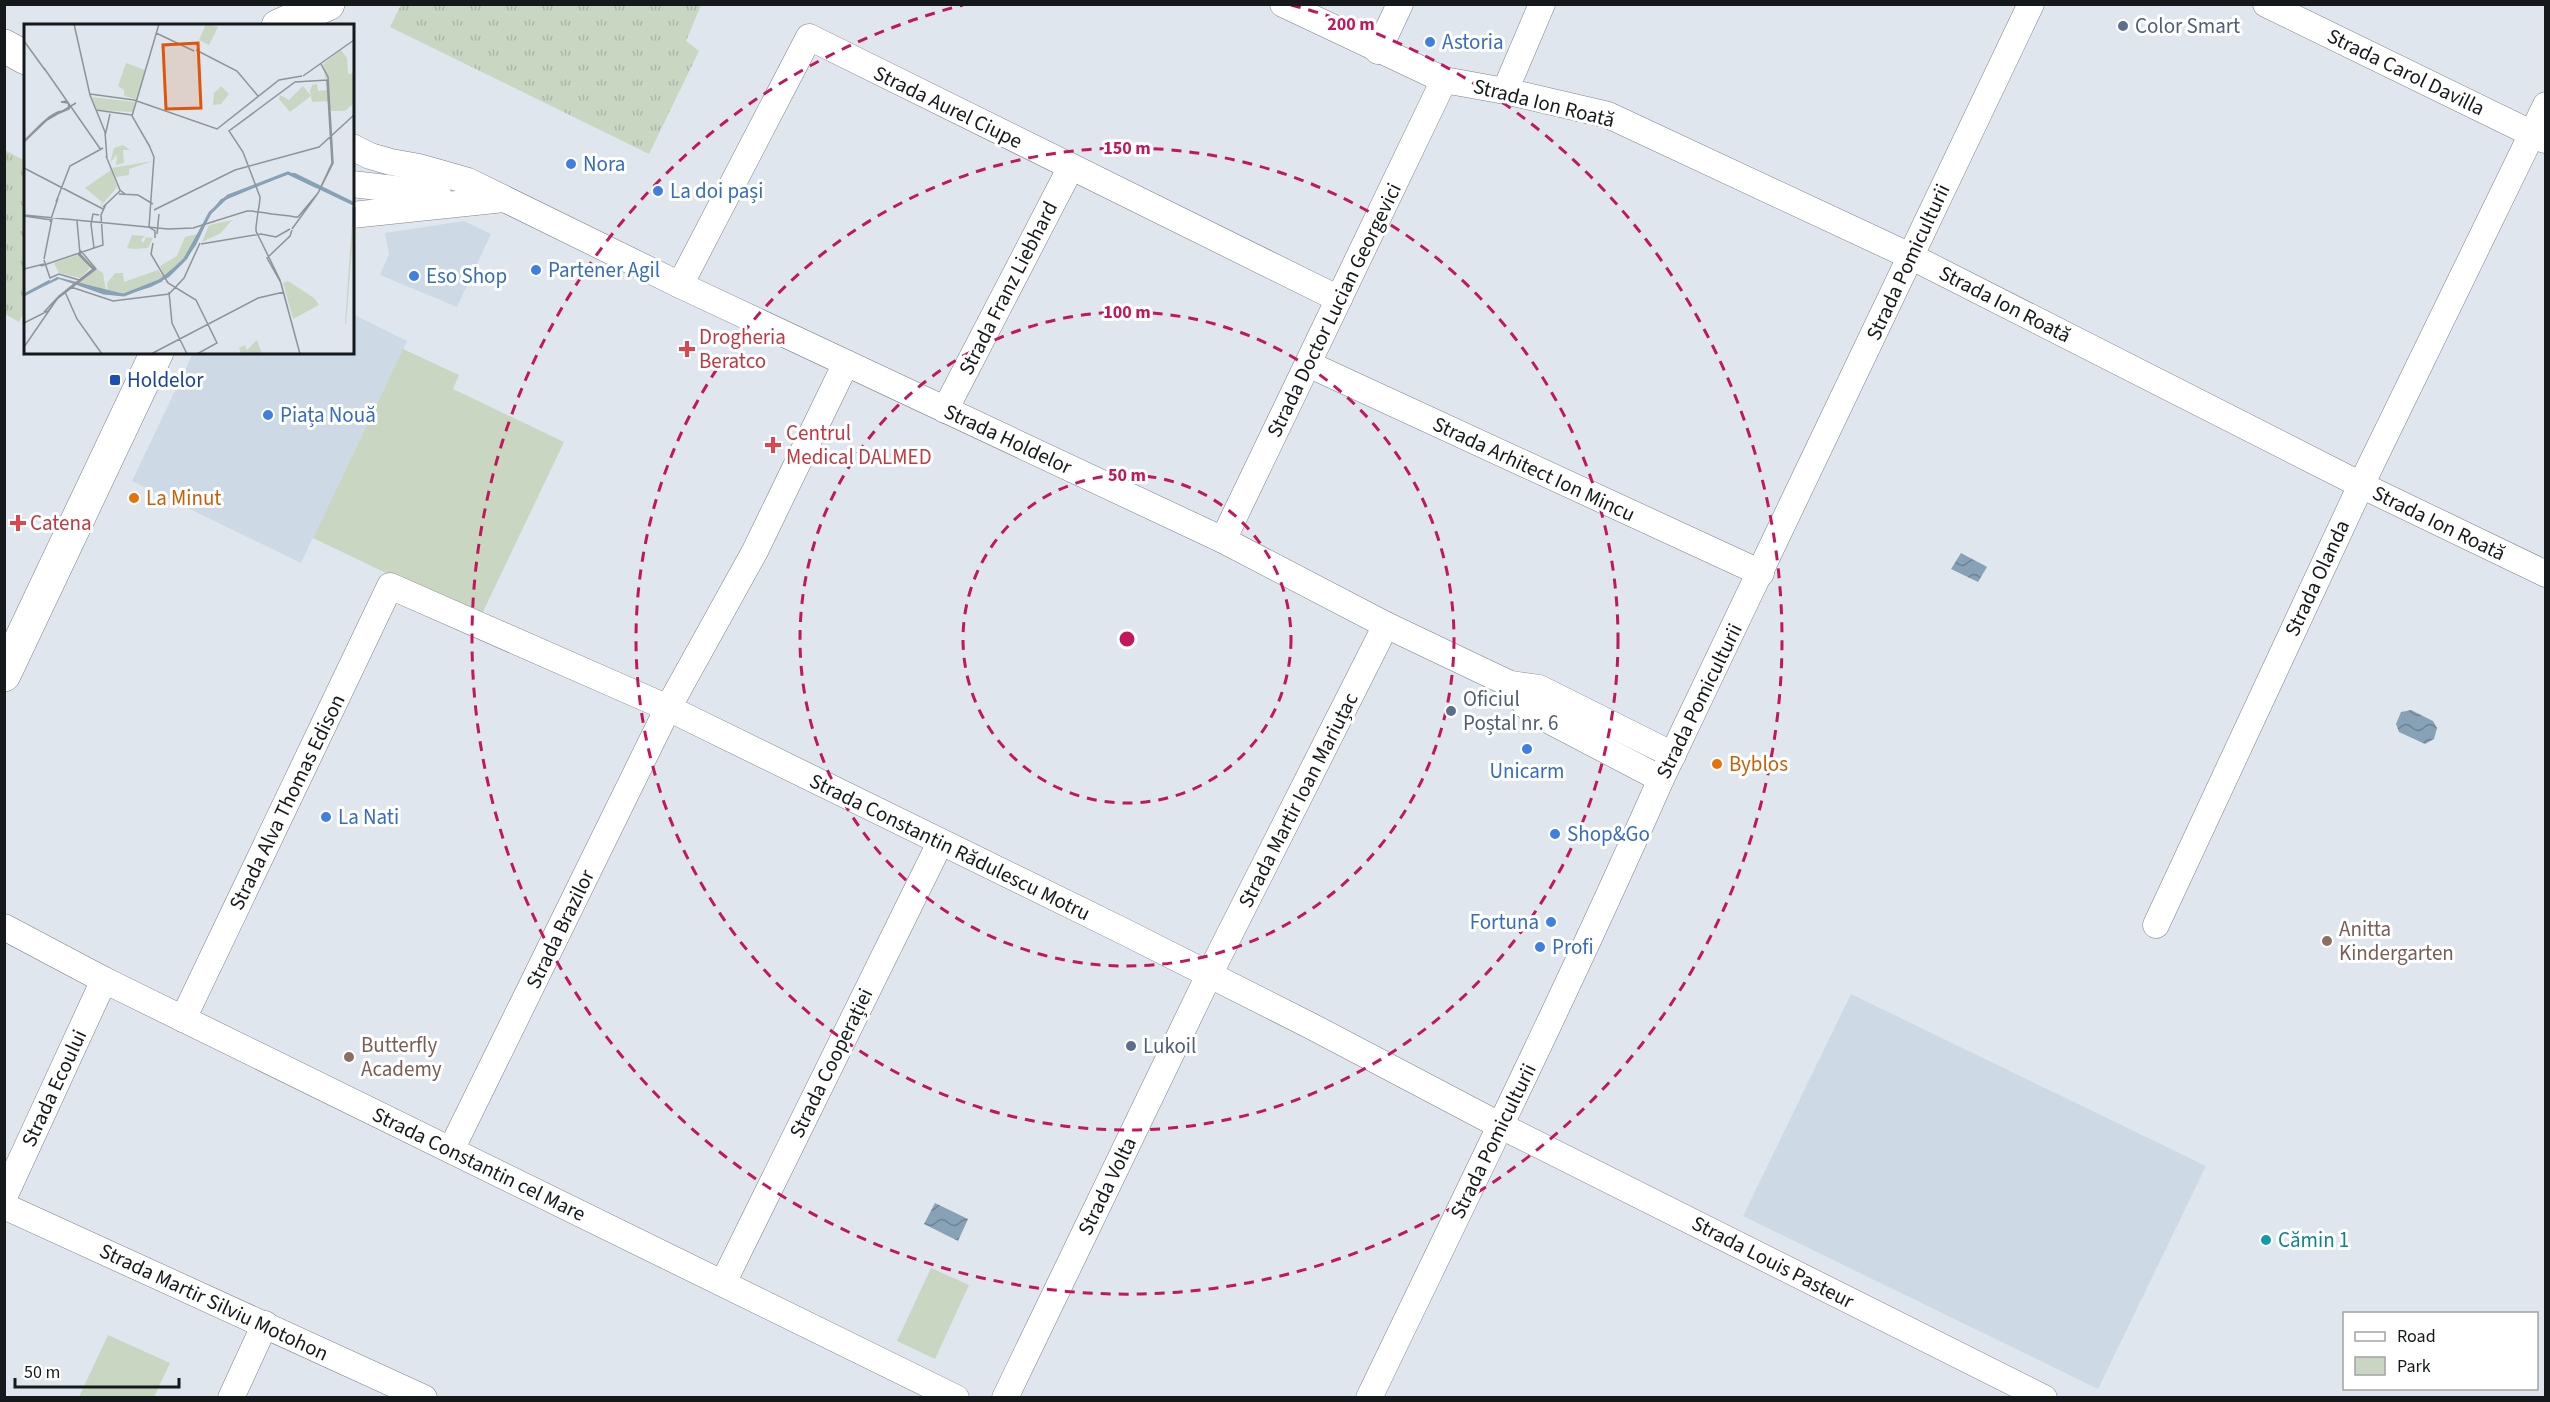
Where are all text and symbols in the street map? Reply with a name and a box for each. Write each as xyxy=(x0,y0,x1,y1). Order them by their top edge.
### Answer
place label: Color Smart xyxy=(2135,11,2240,41)
text: 200 m xyxy=(1327,12,1375,37)
marker: Color Smart xyxy=(2116,19,2130,33)
street label: Strada Carol Davilla xyxy=(2322,21,2490,123)
inset map xyxy=(24,24,354,354)
place label: Astoria xyxy=(1442,27,1504,57)
marker: Astoria xyxy=(1423,35,1437,49)
street label: Strada Aurel Ciupe xyxy=(869,58,1027,156)
street label: Strada Ion Roată xyxy=(1470,71,1618,135)
text: 150 m xyxy=(1103,136,1151,161)
place label: Nora xyxy=(583,149,625,179)
marker: Nora xyxy=(564,157,578,171)
place label: La doi pași xyxy=(670,176,763,206)
street label: Strada Doctor Lucian Georgevici xyxy=(1259,178,1409,442)
street label: Strada Pomiculturii xyxy=(1859,179,1957,345)
marker: La doi pași xyxy=(651,184,665,198)
street label: Strada Franz Liebhard xyxy=(951,196,1065,380)
place label: Partener Agil xyxy=(548,255,660,285)
street label: Strada Ion Roată xyxy=(1934,258,2076,350)
place label: Eso Shop xyxy=(426,261,507,291)
marker: Partener Agil xyxy=(529,263,543,277)
marker: Eso Shop xyxy=(407,269,421,283)
text: 100 m xyxy=(1103,300,1151,325)
place label: Drogheria Beratco xyxy=(699,322,786,376)
marker: Drogheria Beratco xyxy=(680,342,694,356)
place label: Holdelor xyxy=(127,365,204,395)
marker: Holdelor xyxy=(108,373,122,387)
street label: Strada Holdelor xyxy=(939,396,1078,482)
place label: Piața Nouă xyxy=(280,400,376,430)
marker: Piața Nouă xyxy=(261,408,275,422)
street label: Strada Arhitect Ion Mincu xyxy=(1428,409,1640,529)
place label: Centrul Medical DALMED xyxy=(786,418,932,472)
marker: Centrul Medical DALMED xyxy=(764,436,782,454)
text: 50 m xyxy=(1108,463,1146,488)
street label: Strada Ion Roată xyxy=(2367,478,2511,568)
place label: La Minut xyxy=(146,483,221,513)
marker: La Minut xyxy=(127,491,141,505)
place label: Catena xyxy=(30,508,92,538)
street label: Strada Olanda xyxy=(2277,515,2357,641)
marker: Catena xyxy=(11,516,25,530)
street label: Strada Pomiculturii xyxy=(1648,618,1750,784)
centre of rings xyxy=(1117,629,1137,649)
place label: Oficiul Poștal nr. 6 xyxy=(1463,684,1558,738)
street label: Strada Martir Ioan Mariuțac xyxy=(1231,687,1366,913)
street label: Strada Alva Thomas Edison xyxy=(222,689,352,915)
marker: Oficiul Poștal nr. 6 xyxy=(1444,704,1458,718)
marker: Unicarm xyxy=(1520,742,1534,756)
place label: Byblos xyxy=(1729,749,1788,779)
place label: Unicarm xyxy=(1490,756,1564,786)
marker: Byblos xyxy=(1710,757,1724,771)
street label: Strada Constantin Rădulescu Motru xyxy=(805,766,1095,928)
place label: La Nati xyxy=(338,802,399,832)
marker: La Nati xyxy=(319,810,333,824)
place label: Shop&Go xyxy=(1567,819,1650,849)
marker: Shop&Go xyxy=(1548,827,1562,841)
street label: Strada Brazilor xyxy=(518,864,602,994)
place label: Fortuna xyxy=(1470,907,1539,937)
place label: Anitta Kindergarten xyxy=(2339,914,2454,968)
marker: Fortuna xyxy=(1544,915,1558,929)
place label: Profi xyxy=(1552,932,1594,962)
marker: Anitta Kindergarten xyxy=(2320,934,2334,948)
marker: Profi xyxy=(1533,940,1547,954)
street label: Strada Cooperației xyxy=(782,983,880,1143)
street label: Strada Ecoului xyxy=(14,1024,94,1152)
place label: Butterfly Academy xyxy=(361,1030,442,1084)
place label: Lukoil xyxy=(1143,1031,1196,1061)
marker: Lukoil xyxy=(1124,1039,1138,1053)
marker: Butterfly Academy xyxy=(342,1050,356,1064)
street label: Strada Pomiculturii xyxy=(1442,1058,1544,1224)
street label: Strada Constantin cel Mare xyxy=(367,1099,591,1229)
street label: Strada Volta xyxy=(1070,1132,1144,1240)
street label: Strada Louis Pasteur xyxy=(1687,1208,1860,1316)
place label: Cămin 1 xyxy=(2278,1225,2349,1255)
marker: Cămin 1 xyxy=(2259,1233,2273,1247)
street label: Strada Martir Silviu Motohon xyxy=(95,1236,333,1368)
legend xyxy=(2343,1312,2538,1390)
text: Road xyxy=(2397,1324,2436,1349)
scale bar xyxy=(15,1351,178,1389)
text: Park xyxy=(2397,1354,2431,1379)
text: 50 m xyxy=(24,1360,60,1385)

